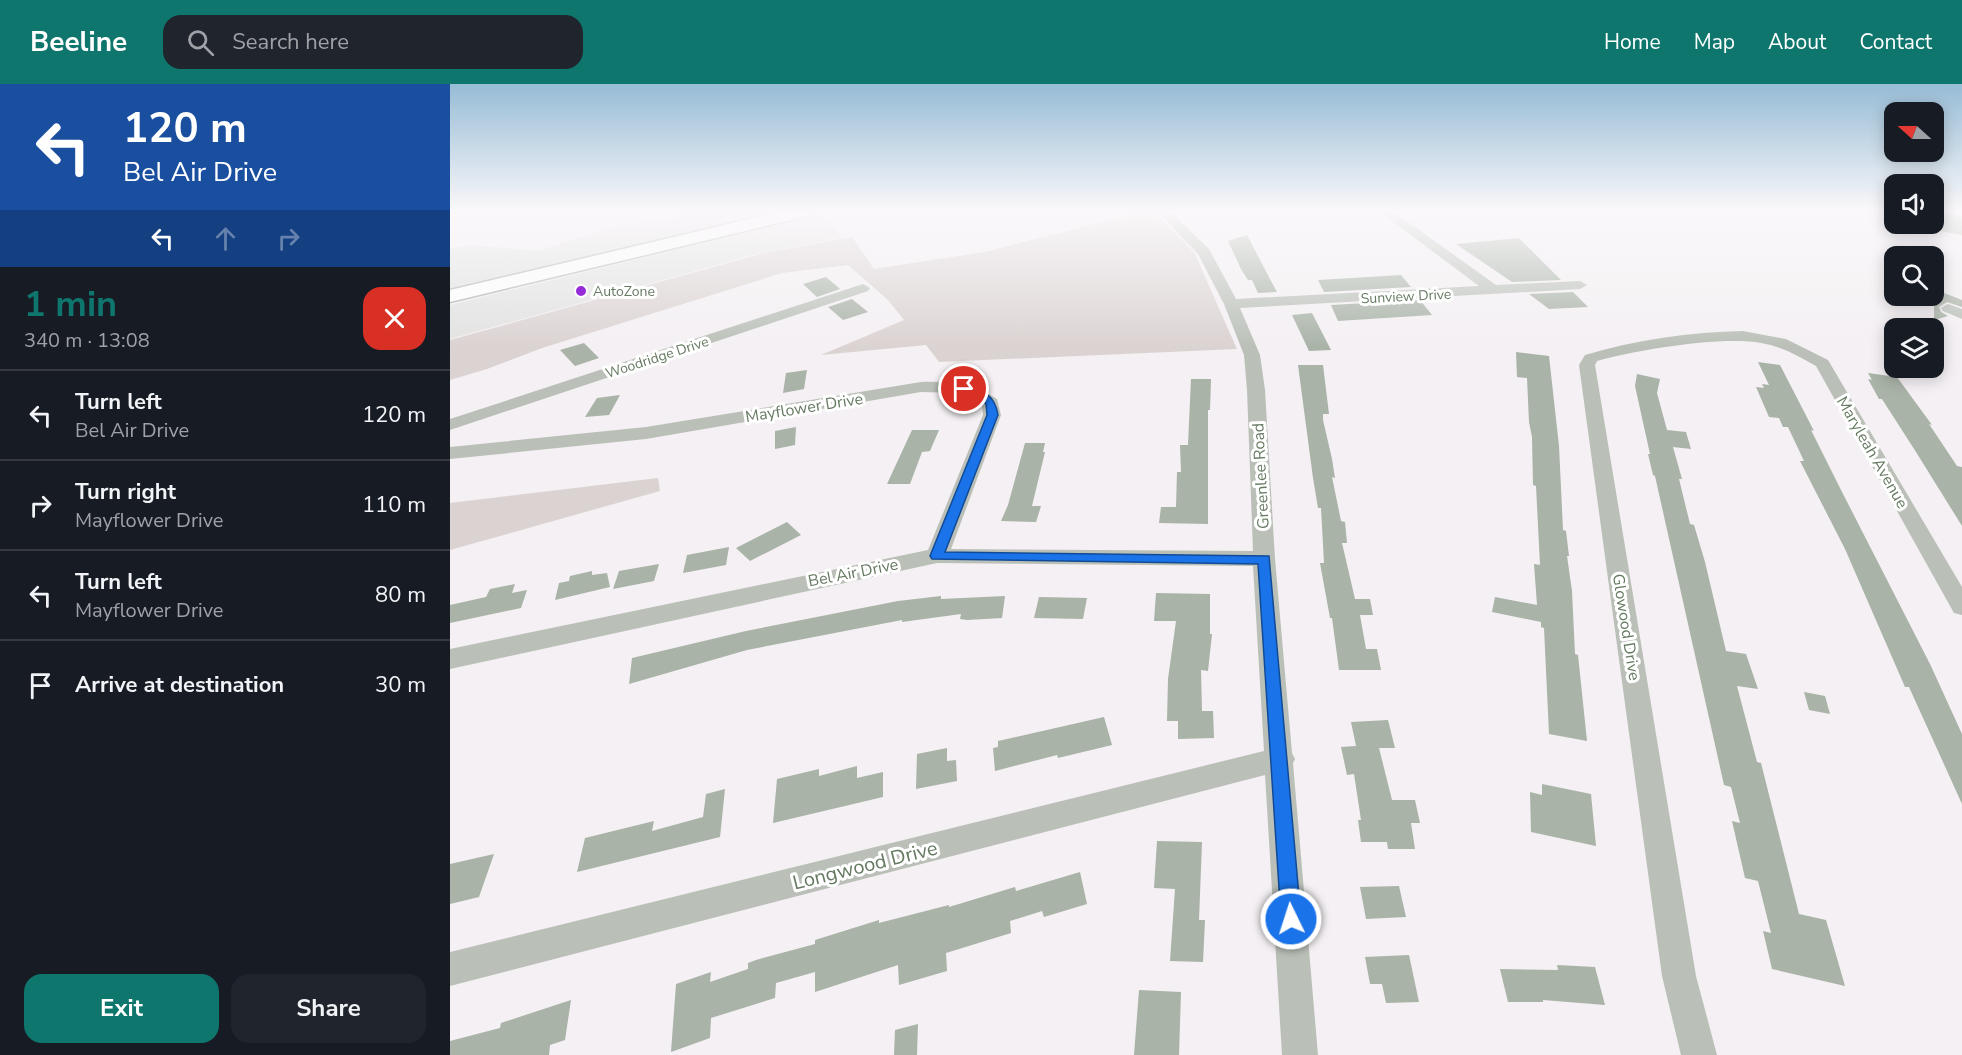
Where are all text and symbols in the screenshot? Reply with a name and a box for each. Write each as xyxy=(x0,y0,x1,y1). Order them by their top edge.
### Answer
search box xyxy=(163,15,583,69)
text: Beeline xyxy=(30,23,127,61)
icon: search xyxy=(184,26,217,59)
text: Search here xyxy=(232,27,349,57)
text: Home xyxy=(1604,28,1661,56)
text: Map xyxy=(1694,28,1735,56)
text: About xyxy=(1768,28,1826,56)
text: Contact xyxy=(1859,28,1932,56)
text: 120 m xyxy=(123,100,247,157)
north arrow xyxy=(1884,102,1944,162)
map controls xyxy=(1884,102,1944,378)
icon: left xyxy=(24,108,102,186)
text: Bel Air Drive xyxy=(123,154,277,191)
button: sound xyxy=(1884,174,1944,234)
icon: left xyxy=(146,222,179,255)
icon: ahead xyxy=(209,222,242,255)
icon: right xyxy=(272,222,305,255)
button: search xyxy=(1884,246,1944,306)
text: 1 min xyxy=(24,280,117,329)
place label: AutoZone xyxy=(593,282,655,301)
marker: AutoZone xyxy=(574,284,588,298)
street label: Sunview Drive xyxy=(1360,285,1452,308)
button: close xyxy=(363,287,426,350)
button: layers xyxy=(1884,318,1944,378)
text: 340 m · 13:08 xyxy=(24,327,150,354)
street label: Woodridge Drive xyxy=(603,332,711,383)
pin xyxy=(938,363,989,414)
icon: arrive xyxy=(947,372,980,405)
text: Turn left xyxy=(75,387,162,417)
street label: Mayflower Drive xyxy=(744,388,865,428)
street label: Maryleah Avenue xyxy=(1831,392,1913,513)
icon: left xyxy=(24,399,57,432)
text: 120 m xyxy=(362,400,426,430)
text: Bel Air Drive xyxy=(75,417,189,444)
street label: Greenlee Road xyxy=(1247,422,1275,530)
text: Turn right xyxy=(75,477,176,507)
icon: right xyxy=(24,489,57,522)
text: 110 m xyxy=(362,490,426,520)
text: Mayflower Drive xyxy=(75,507,224,534)
street label: Bel Air Drive xyxy=(806,553,900,592)
text: Turn left xyxy=(75,567,162,597)
street label: Glowood Drive xyxy=(1607,572,1645,682)
icon: left xyxy=(24,579,57,612)
text: 80 m xyxy=(375,580,426,610)
text: Mayflower Drive xyxy=(75,597,224,624)
icon: arrive xyxy=(24,669,57,702)
text: Arrive at destination xyxy=(75,670,284,700)
text: 30 m xyxy=(375,670,426,700)
street label: Longwood Drive xyxy=(790,834,940,896)
position arrow xyxy=(1259,887,1323,951)
button: Exit xyxy=(24,974,219,1043)
button: Share xyxy=(231,974,426,1043)

